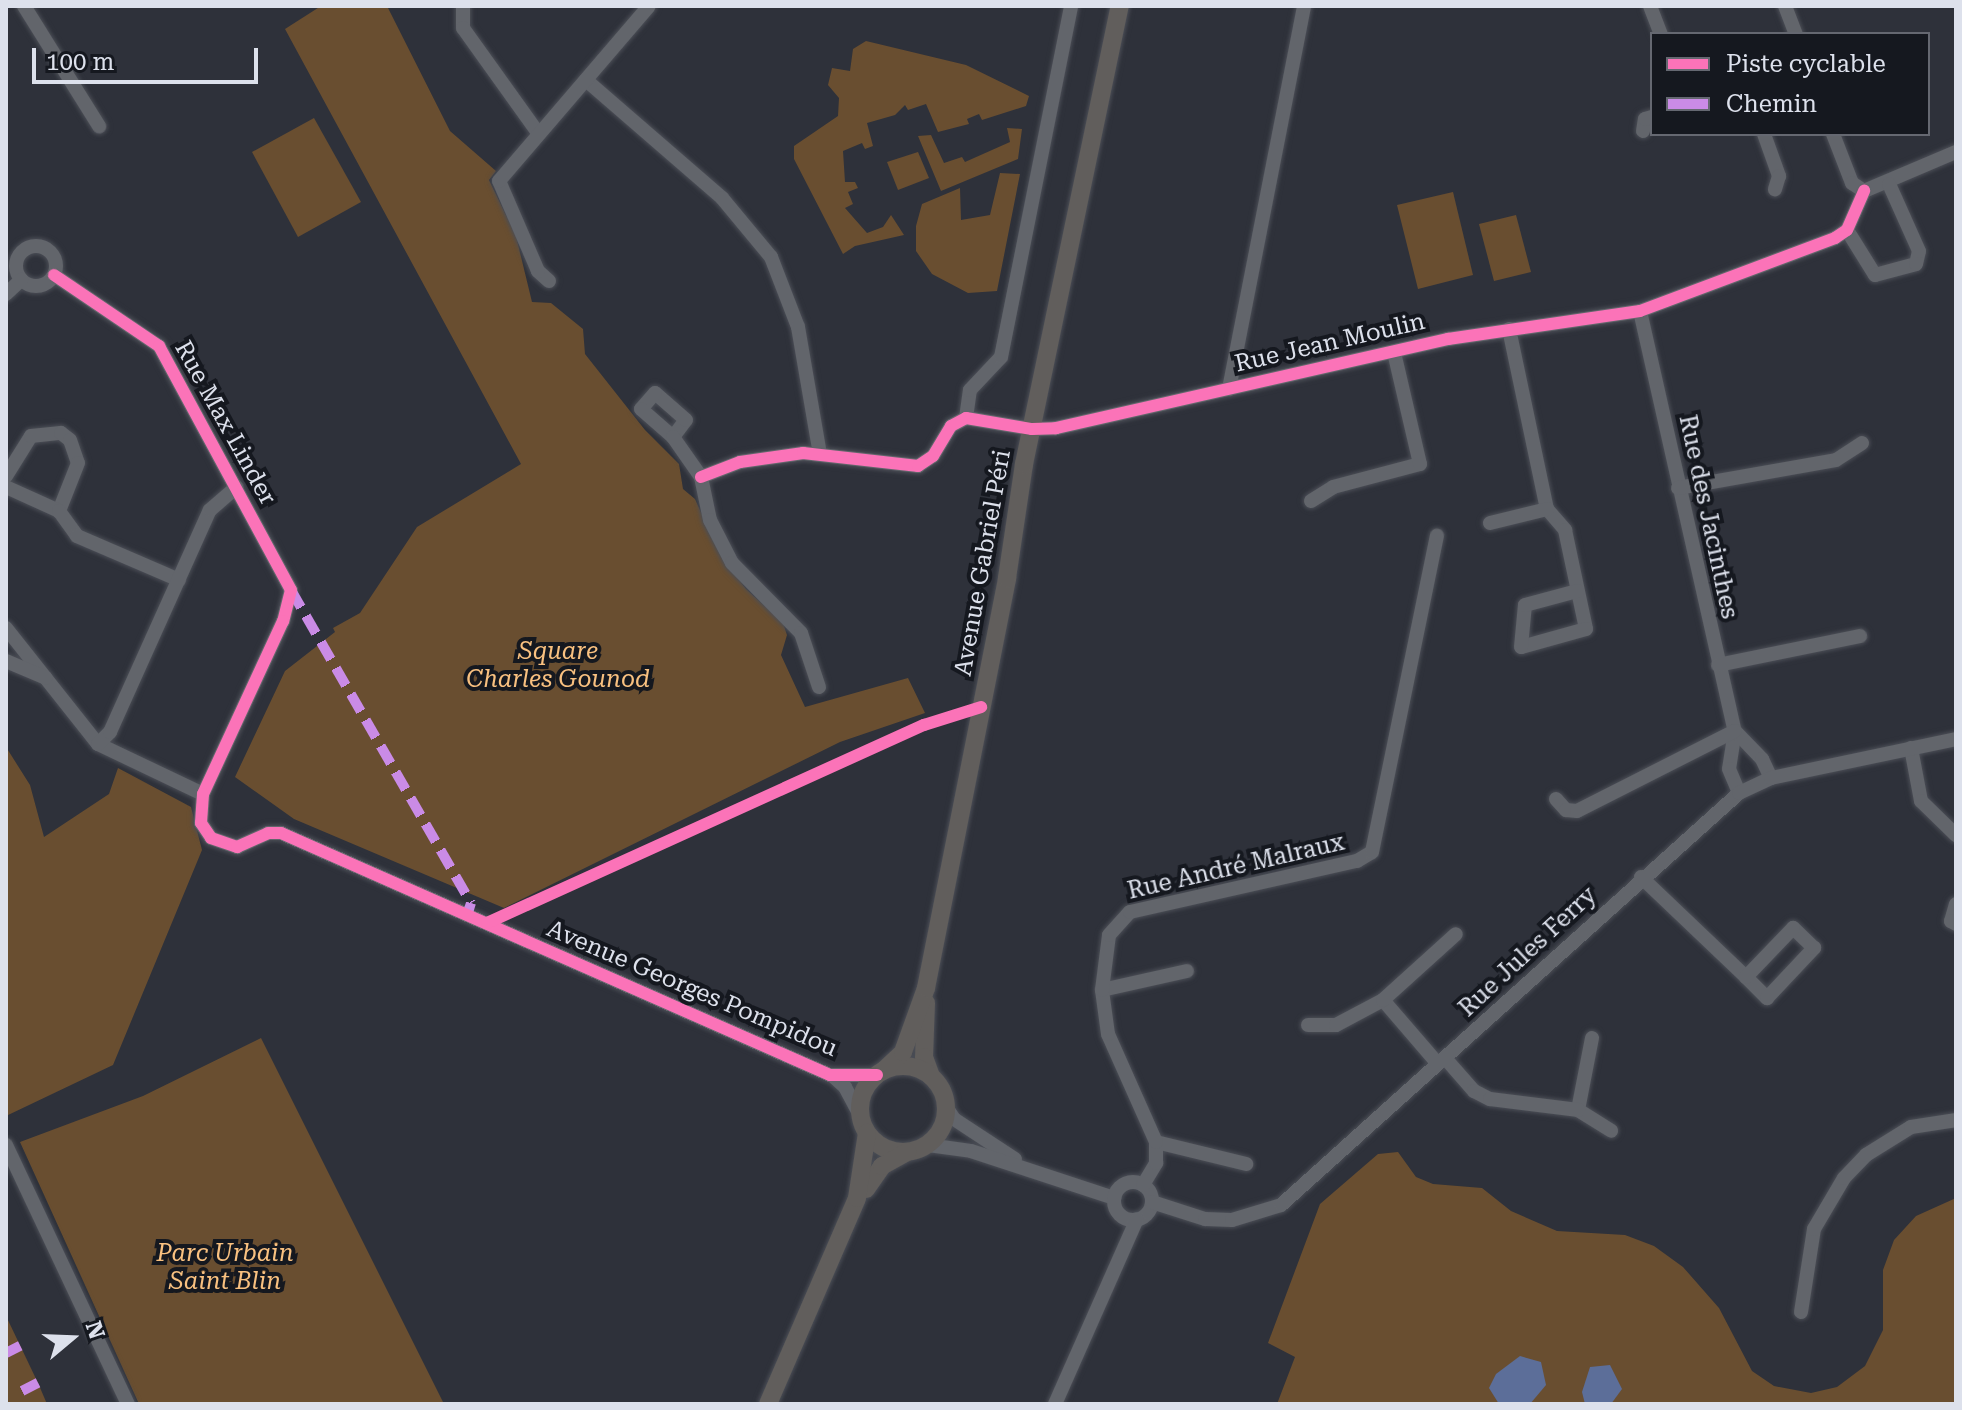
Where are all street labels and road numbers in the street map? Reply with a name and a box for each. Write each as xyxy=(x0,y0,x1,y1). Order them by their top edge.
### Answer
street label: Rue Jean Moulin xyxy=(1232,307,1428,379)
street label: Rue Max Linder xyxy=(168,336,282,510)
street label: Rue des Jacinthes xyxy=(1672,412,1744,622)
street label: Avenue Gabriel Péri xyxy=(949,448,1017,678)
street label: Rue André Malraux xyxy=(1125,828,1347,906)
street label: Rue Jules Ferry xyxy=(1453,881,1603,1023)
street label: Avenue Georges Pompidou xyxy=(543,915,841,1063)

